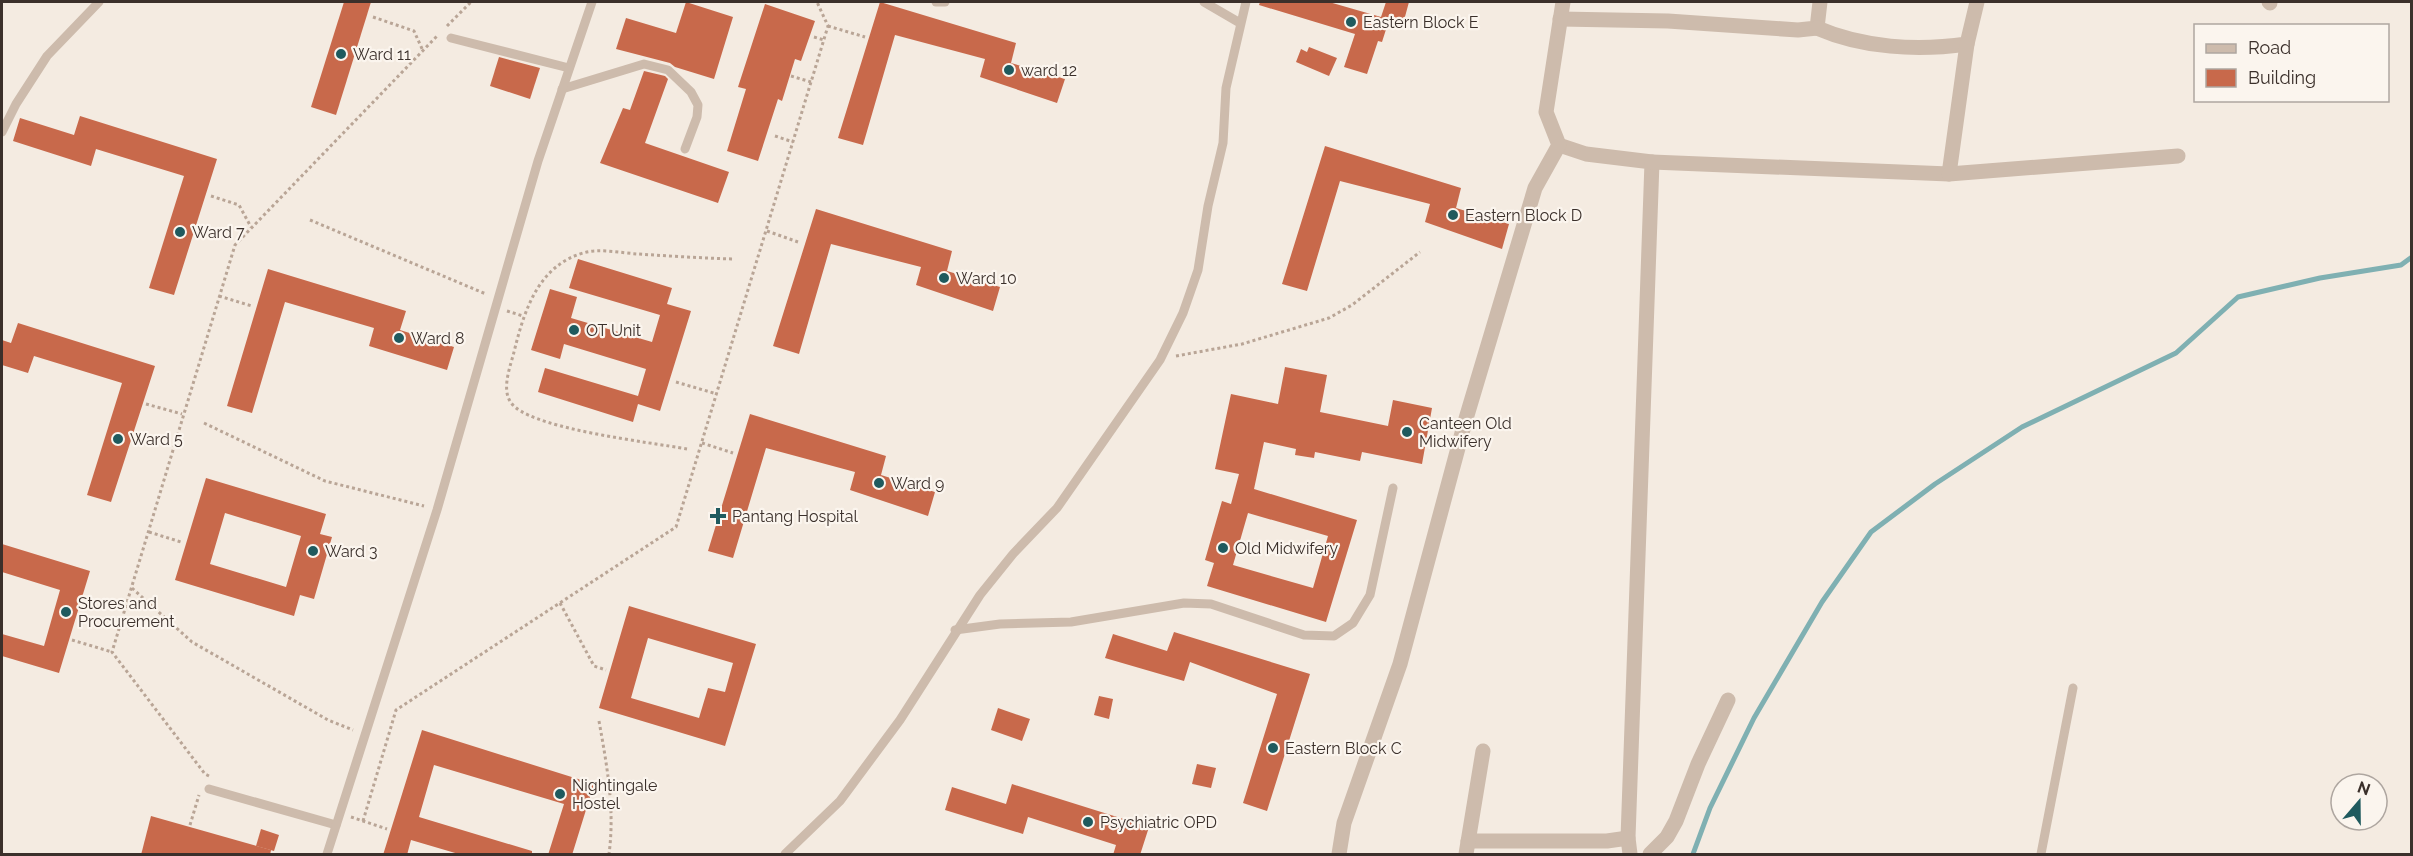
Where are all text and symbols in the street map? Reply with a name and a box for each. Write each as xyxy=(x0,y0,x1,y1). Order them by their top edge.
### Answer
place label: Eastern Block E xyxy=(1363,13,1479,32)
marker: Eastern Block E xyxy=(1344,15,1358,29)
legend xyxy=(2194,24,2389,102)
text: Road xyxy=(2248,37,2291,58)
place label: Ward 11 xyxy=(353,45,411,64)
marker: Ward 11 xyxy=(334,47,348,61)
place label: ward 12 xyxy=(1021,61,1077,80)
marker: ward 12 xyxy=(1002,63,1016,77)
text: Building xyxy=(2248,67,2316,88)
place label: Eastern Block D xyxy=(1465,206,1582,225)
marker: Eastern Block D xyxy=(1446,208,1460,222)
place label: Ward 7 xyxy=(192,223,245,242)
marker: Ward 7 xyxy=(173,225,187,239)
place label: Ward 10 xyxy=(956,269,1017,288)
marker: Ward 10 xyxy=(937,271,951,285)
place label: OT Unit xyxy=(586,321,642,340)
marker: OT Unit xyxy=(567,323,581,337)
place label: Ward 8 xyxy=(411,329,465,348)
marker: Ward 8 xyxy=(392,331,406,345)
place label: Canteen Old Midwifery xyxy=(1419,414,1512,451)
marker: Canteen Old Midwifery xyxy=(1400,425,1414,439)
place label: Ward 5 xyxy=(130,430,183,449)
marker: Ward 5 xyxy=(111,432,125,446)
place label: Ward 9 xyxy=(891,474,944,493)
marker: Ward 9 xyxy=(872,476,886,490)
marker: Pantang Hospital xyxy=(709,507,727,525)
place label: Pantang Hospital xyxy=(732,507,859,526)
place label: Old Midwifery xyxy=(1235,539,1338,558)
marker: Old Midwifery xyxy=(1216,541,1230,555)
place label: Ward 3 xyxy=(325,542,378,561)
marker: Ward 3 xyxy=(306,544,320,558)
place label: Stores and Procurement xyxy=(78,594,175,631)
marker: Stores and Procurement xyxy=(59,605,73,619)
place label: Eastern Block C xyxy=(1285,739,1402,758)
marker: Eastern Block C xyxy=(1266,741,1280,755)
north arrow xyxy=(2329,772,2389,832)
place label: Nightingale Hostel xyxy=(572,776,658,813)
text: N xyxy=(2355,777,2373,799)
marker: Nightingale Hostel xyxy=(553,787,567,801)
place label: Psychiatric OPD xyxy=(1100,813,1217,832)
marker: Psychiatric OPD xyxy=(1081,815,1095,829)

